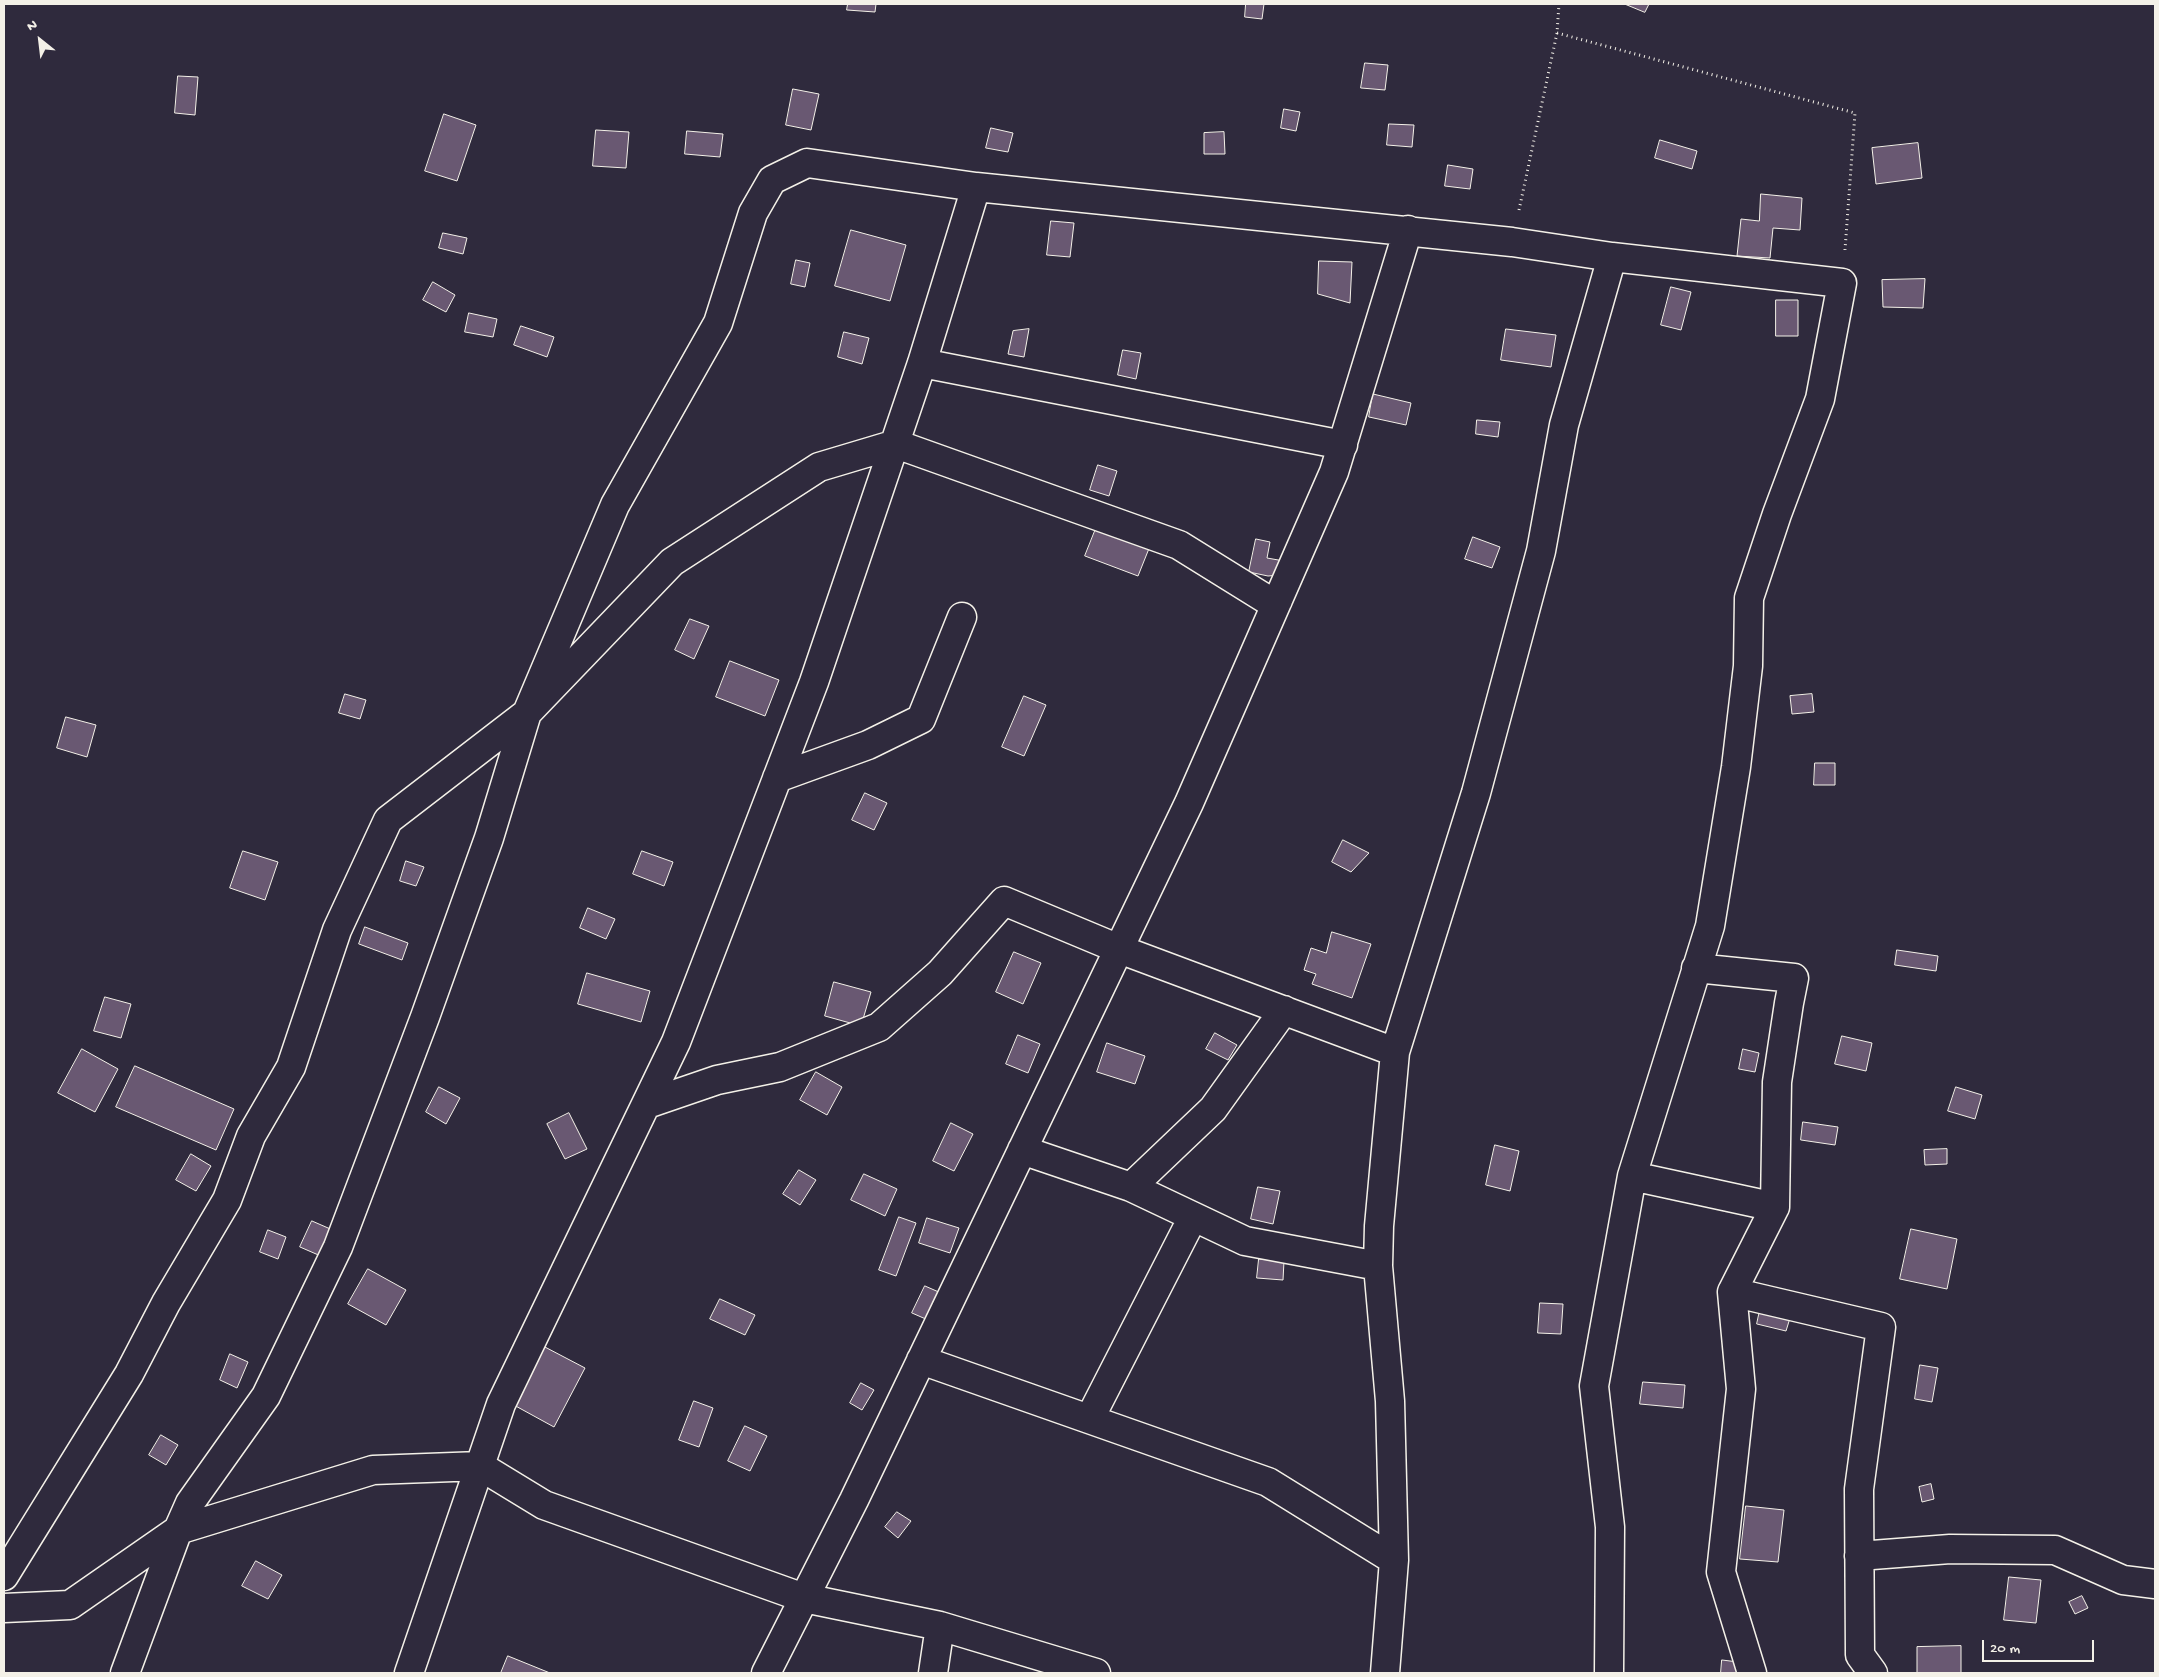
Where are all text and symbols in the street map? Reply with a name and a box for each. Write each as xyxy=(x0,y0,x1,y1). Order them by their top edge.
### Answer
north arrow xyxy=(15,15,65,65)
text: N xyxy=(24,17,41,36)
scale bar xyxy=(1984,1630,2096,1662)
text: 20 m xyxy=(1990,1640,2020,1658)

